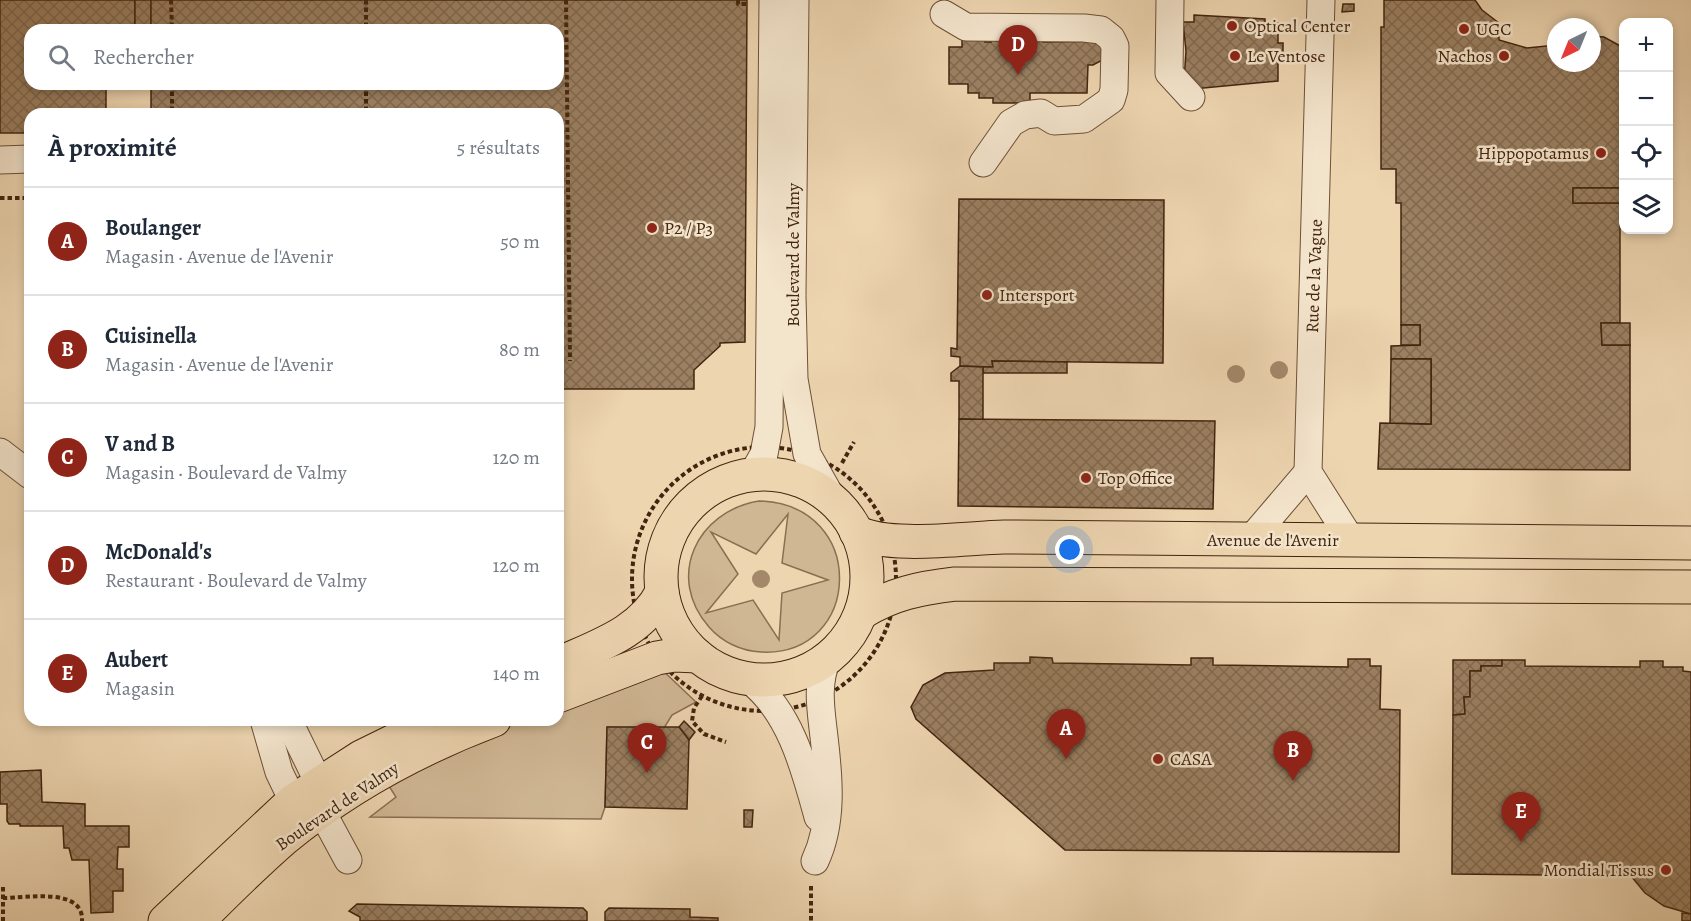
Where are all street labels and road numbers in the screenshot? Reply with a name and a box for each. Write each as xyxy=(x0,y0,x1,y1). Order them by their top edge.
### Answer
street label: Boulevard de Valmy xyxy=(781,182,805,327)
street label: Rue de la Vague xyxy=(1300,219,1328,333)
street label: Avenue de l'Avenir xyxy=(1206,528,1339,552)
street label: Boulevard de Valmy xyxy=(271,755,404,856)

